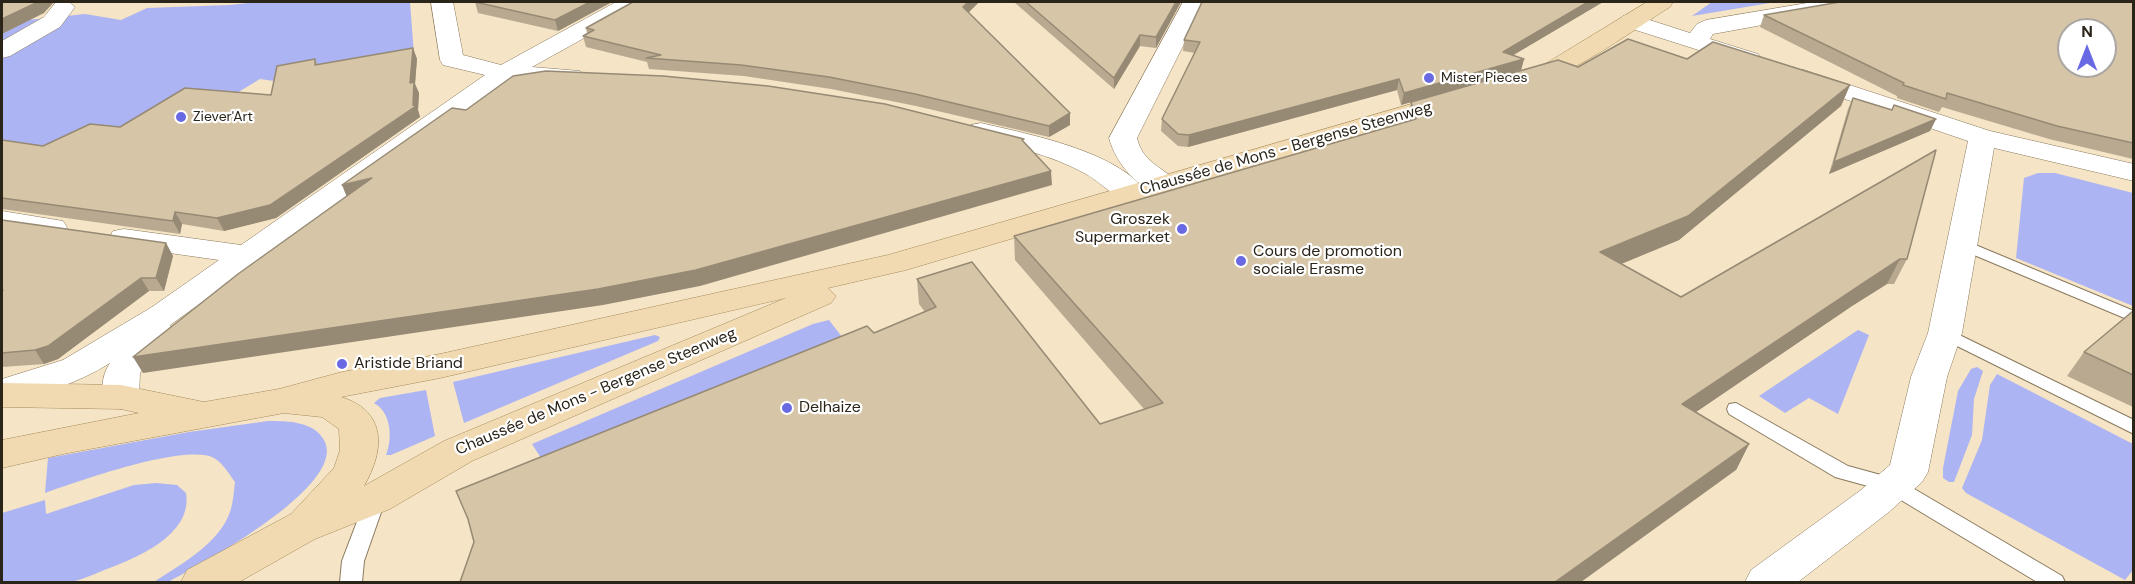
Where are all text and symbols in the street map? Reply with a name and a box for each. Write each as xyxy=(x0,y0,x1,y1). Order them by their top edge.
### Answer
north arrow xyxy=(2057,18,2117,78)
text: N xyxy=(2081,21,2093,42)
place label: Mister Pieces xyxy=(1441,70,1527,86)
marker: Mister Pieces xyxy=(1422,71,1436,85)
street label: Chaussée de Mons - Bergense Steenweg xyxy=(1138,98,1434,200)
place label: Ziever'Art xyxy=(193,109,253,125)
marker: Ziever'Art xyxy=(174,110,188,124)
place label: Groszek Supermarket xyxy=(1075,210,1170,248)
marker: Groszek Supermarket xyxy=(1175,222,1189,236)
place label: Cours de promotion sociale Erasme xyxy=(1253,242,1402,280)
marker: Cours de promotion sociale Erasme xyxy=(1234,254,1248,268)
street label: Chaussée de Mons - Bergense Steenweg xyxy=(453,324,739,460)
place label: Aristide Briand xyxy=(354,354,463,374)
marker: Aristide Briand xyxy=(335,357,349,371)
place label: Delhaize xyxy=(799,398,861,418)
marker: Delhaize xyxy=(780,401,794,415)

